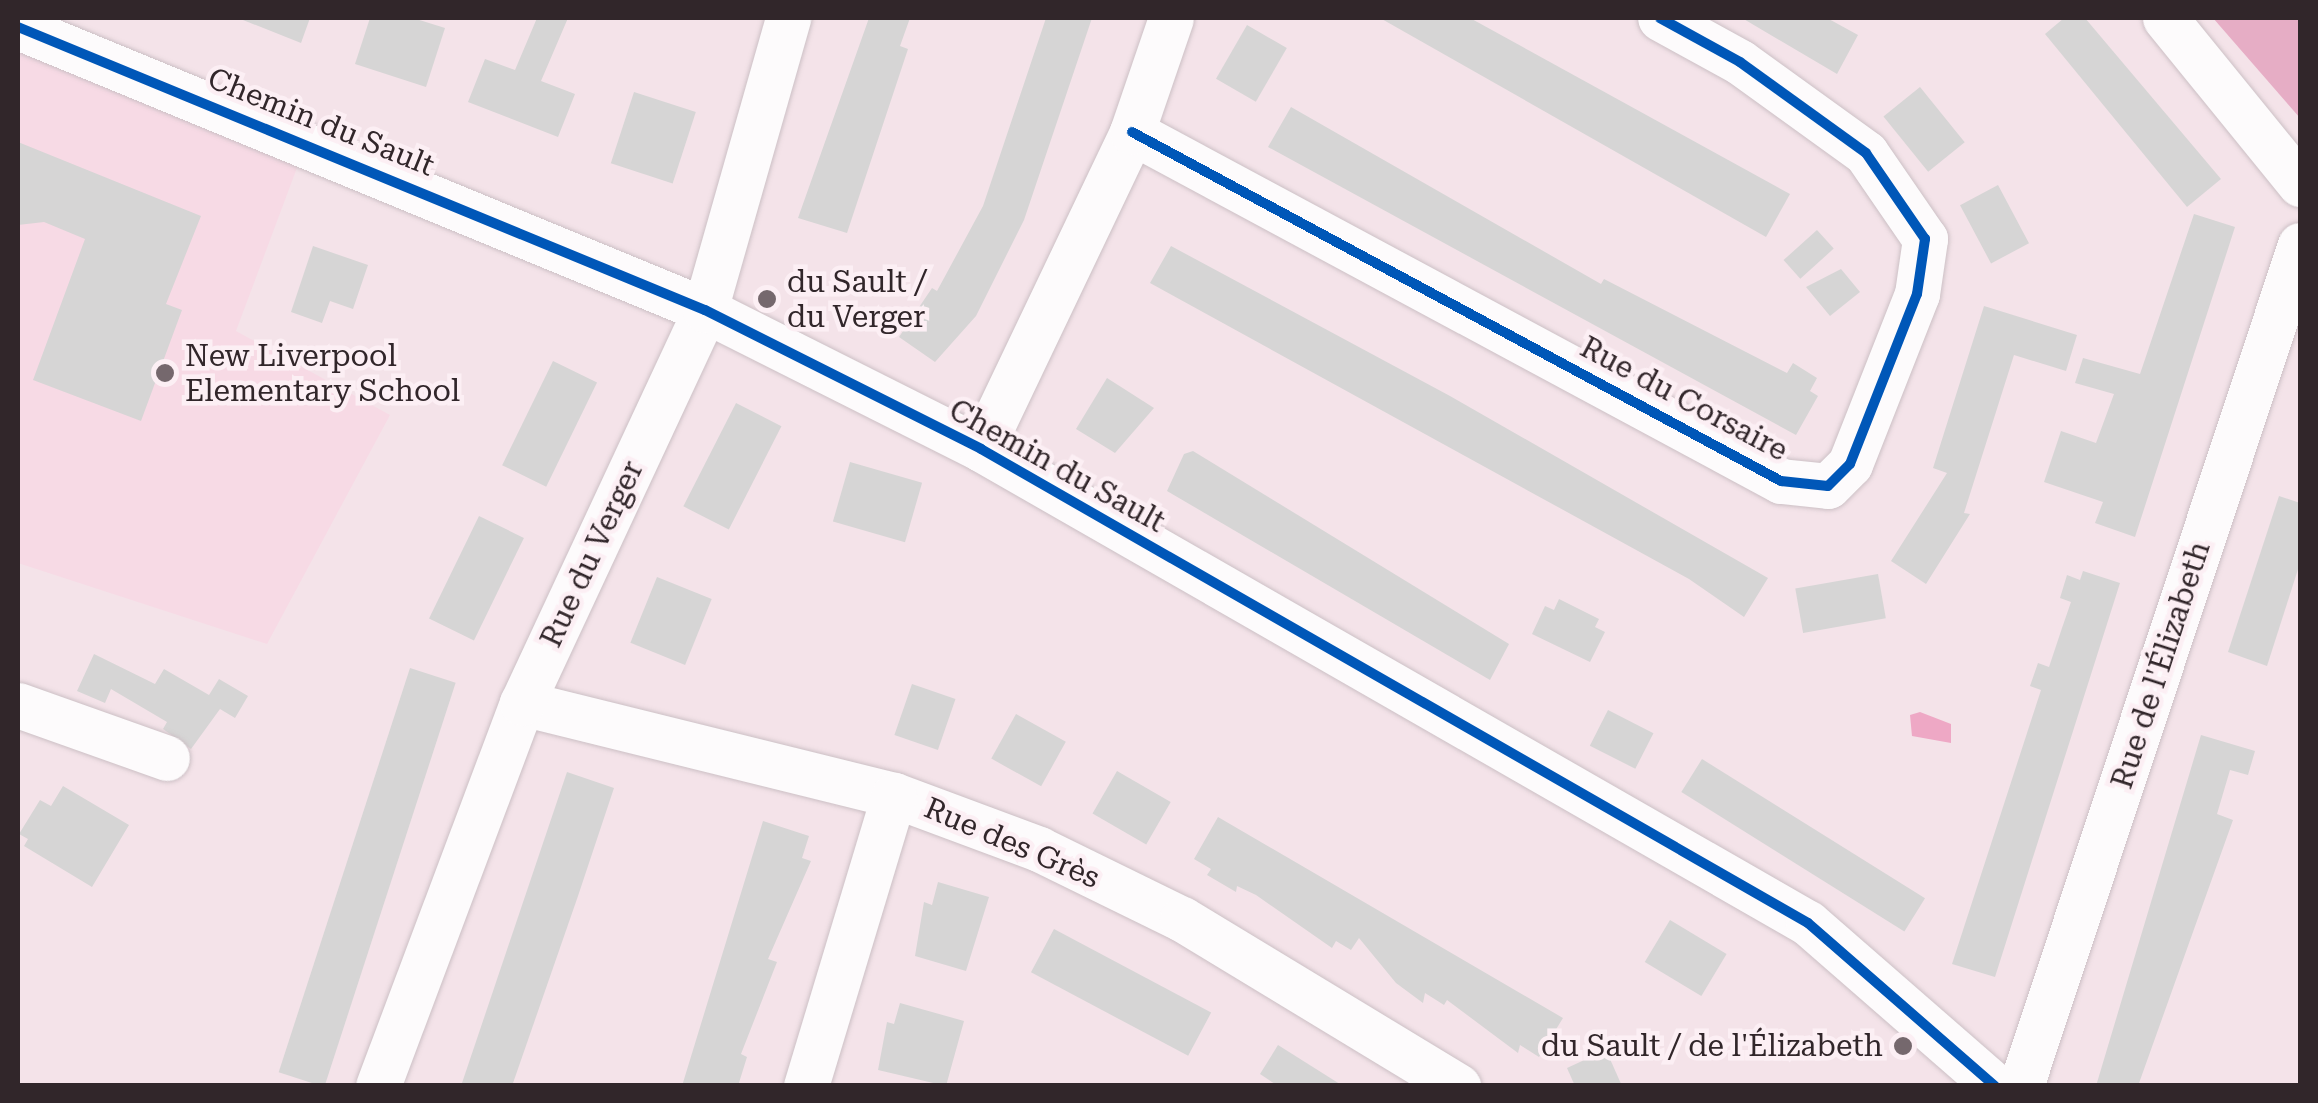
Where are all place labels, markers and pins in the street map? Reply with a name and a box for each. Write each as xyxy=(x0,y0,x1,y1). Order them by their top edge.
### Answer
place label: du Sault / du Verger xyxy=(787,264,927,334)
marker: du Sault / du Verger xyxy=(756,288,778,310)
place label: New Liverpool Elementary School xyxy=(185,338,460,408)
marker: New Liverpool Elementary School xyxy=(154,362,176,384)
place label: du Sault / de l'Élizabeth xyxy=(1541,1028,1883,1064)
marker: du Sault / de l'Élizabeth xyxy=(1892,1035,1914,1057)

